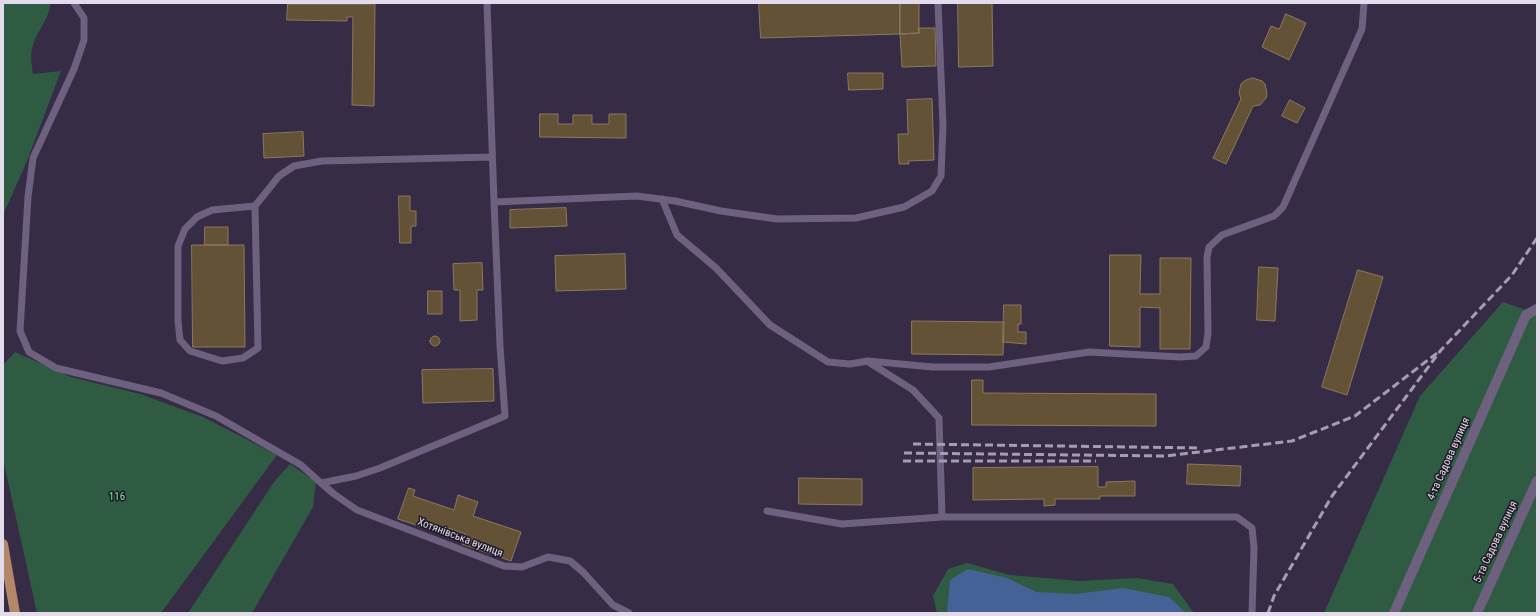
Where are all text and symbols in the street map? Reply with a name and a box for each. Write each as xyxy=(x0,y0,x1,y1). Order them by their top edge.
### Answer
street label: 4-та Садова вулиця xyxy=(1425,416,1473,502)
park label: 116 xyxy=(109,490,125,504)
street label: 5-та Садова вулиця xyxy=(1471,499,1521,585)
street label: Хотянівська вулиця xyxy=(415,516,505,560)

